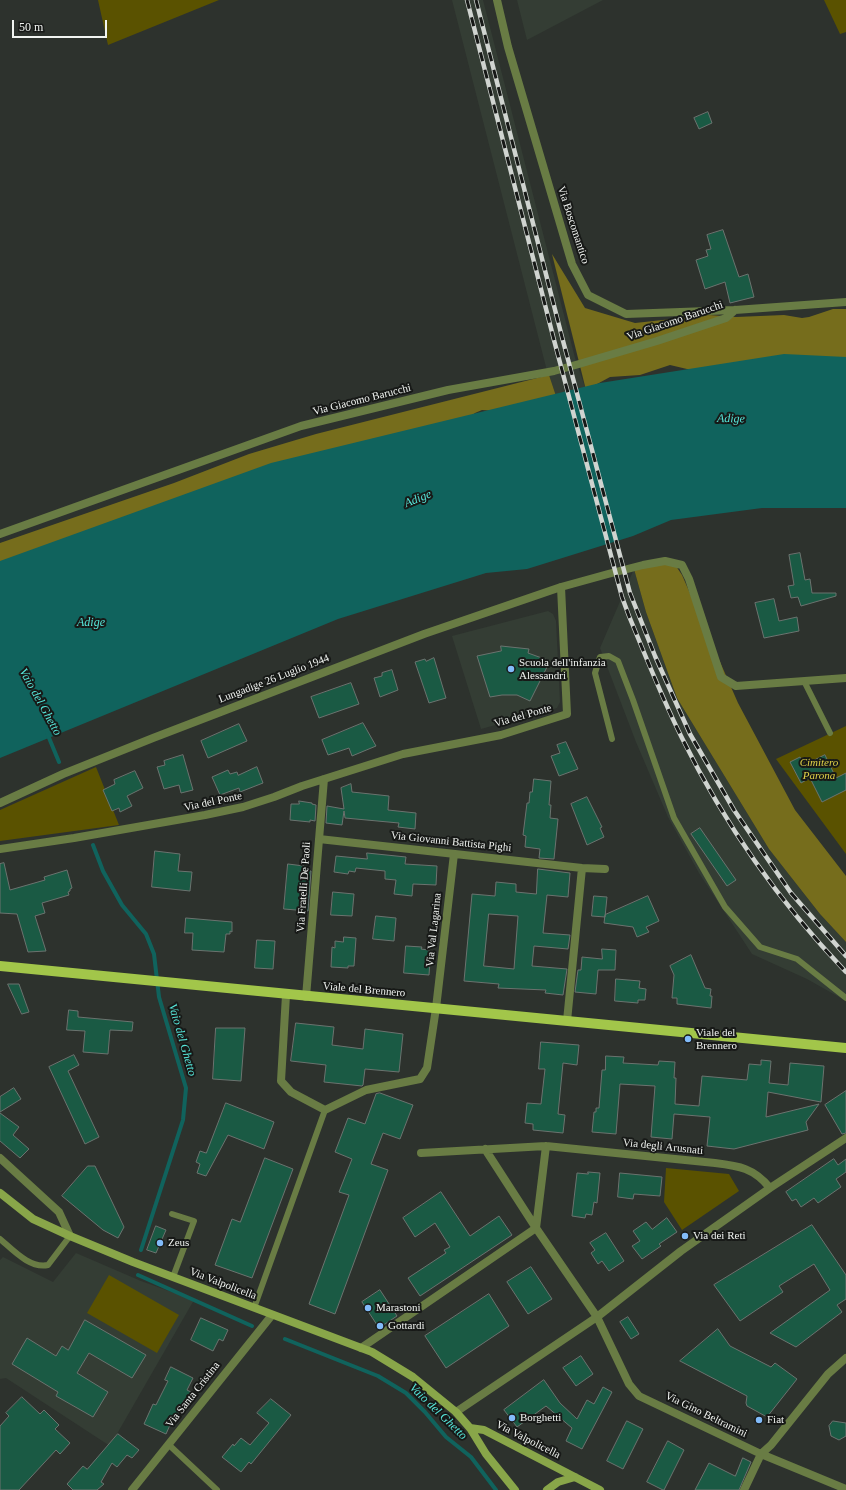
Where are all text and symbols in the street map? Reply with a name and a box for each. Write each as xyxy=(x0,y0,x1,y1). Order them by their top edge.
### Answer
scale bar xyxy=(14,12,109,38)
text: 50 m xyxy=(19,20,43,34)
street label: Via Boscomantico xyxy=(554,184,592,266)
street label: Via Giacomo Barucchi xyxy=(625,298,725,344)
street label: Via Giacomo Barucchi xyxy=(312,381,412,419)
water label: Adige xyxy=(717,412,745,426)
water label: Adige xyxy=(402,487,434,511)
water label: Adige xyxy=(77,616,105,630)
street label: Lungadige 26 Luglio 1944 xyxy=(217,652,331,706)
place label: Scuola dell'infanzia Alessandri xyxy=(519,656,606,682)
marker: Scuola dell'infanzia Alessandri xyxy=(506,664,516,674)
water label: Vaio del Ghetto xyxy=(16,666,64,738)
street label: Via del Ponte xyxy=(493,701,553,731)
park label: Cimitero Parona xyxy=(800,756,838,782)
street label: Via del Ponte xyxy=(183,789,243,815)
street label: Via Giovanni Battista Pighi xyxy=(390,829,512,855)
street label: Via Fratelli De Paoli xyxy=(294,841,314,933)
street label: Via Val Lagarina xyxy=(424,892,444,968)
street label: Viale del Brennero xyxy=(322,980,406,1000)
water label: Vaio del Ghetto xyxy=(165,1002,199,1078)
place label: Viale del Brennero xyxy=(696,1026,737,1052)
marker: Viale del Brennero xyxy=(683,1034,693,1044)
street label: Via degli Arusnati xyxy=(622,1136,704,1158)
place label: Via dei Reti xyxy=(693,1229,745,1243)
marker: Via dei Reti xyxy=(680,1231,690,1241)
place label: Zeus xyxy=(168,1236,189,1250)
marker: Zeus xyxy=(155,1238,165,1248)
street label: Via Valpolicella xyxy=(188,1265,258,1303)
place label: Marastoni xyxy=(376,1301,421,1315)
marker: Marastoni xyxy=(363,1303,373,1313)
place label: Gottardi xyxy=(388,1319,425,1333)
marker: Gottardi xyxy=(375,1321,385,1331)
street label: Via Santa Cristina xyxy=(163,1359,223,1431)
water label: Vaio del Ghetto xyxy=(406,1381,470,1443)
street label: Via Gino Beltramini xyxy=(663,1389,749,1441)
place label: Borghetti xyxy=(520,1411,561,1425)
marker: Borghetti xyxy=(507,1413,517,1423)
place label: Fiat xyxy=(767,1413,784,1427)
marker: Fiat xyxy=(754,1415,764,1425)
street label: Via Valpolicella xyxy=(494,1418,562,1462)

